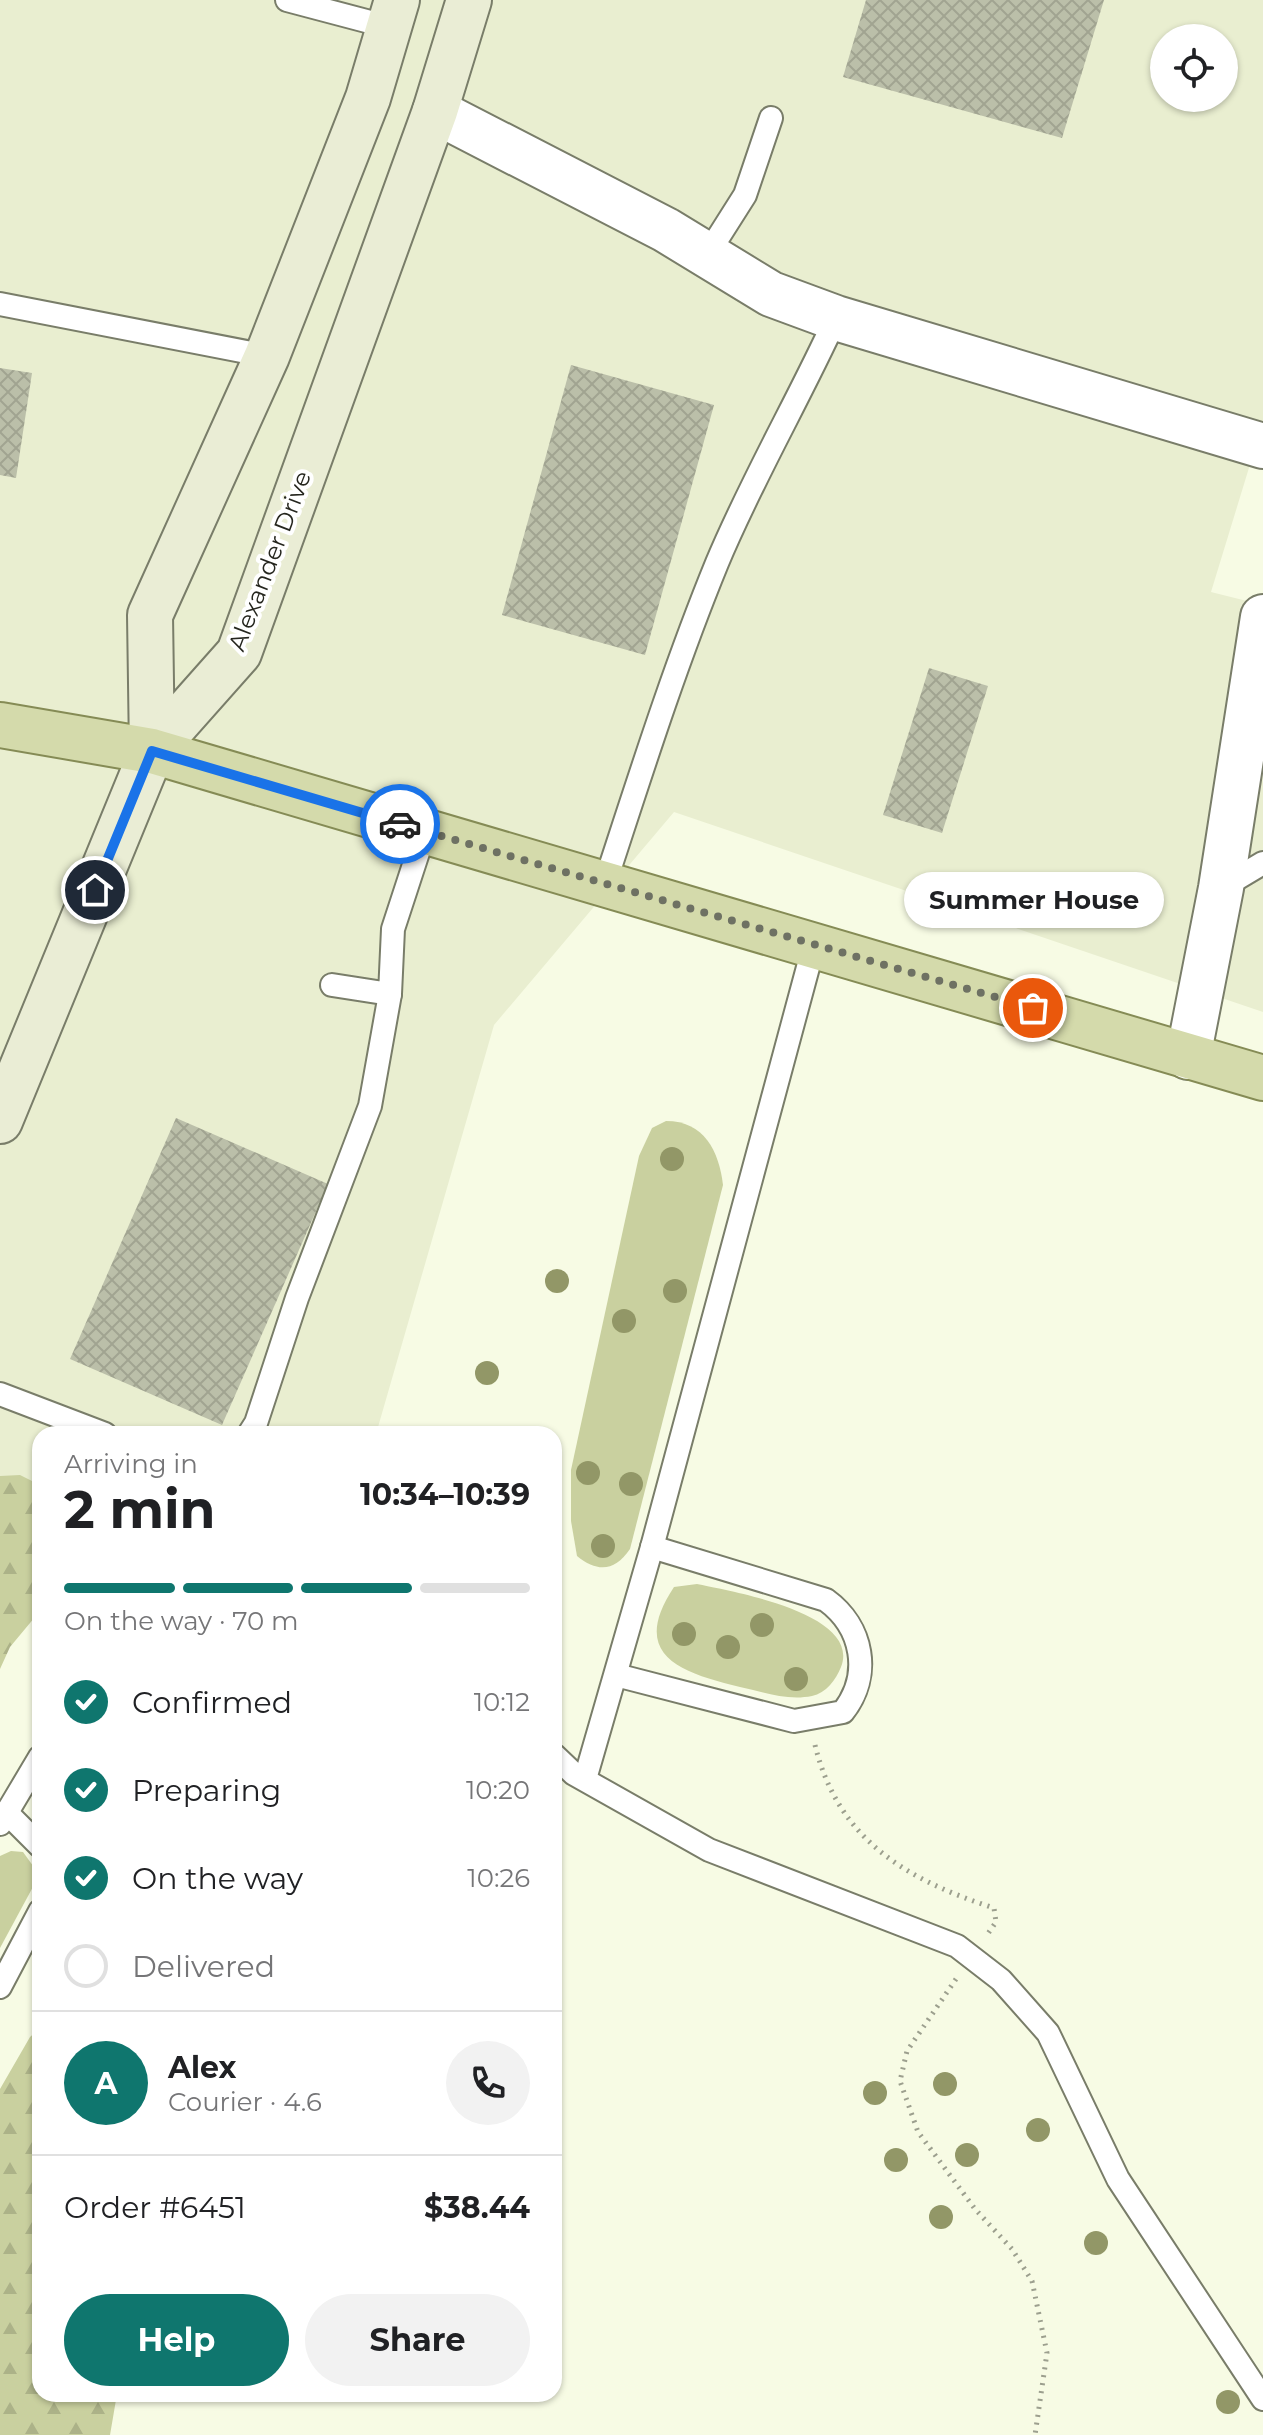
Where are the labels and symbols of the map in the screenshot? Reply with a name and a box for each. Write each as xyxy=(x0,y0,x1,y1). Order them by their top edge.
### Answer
street label: Alexander Drive xyxy=(222,467,317,655)
courier xyxy=(360,784,440,864)
pin xyxy=(61,856,129,924)
callout: Summer House xyxy=(903,872,1163,928)
pin xyxy=(999,974,1067,1042)

